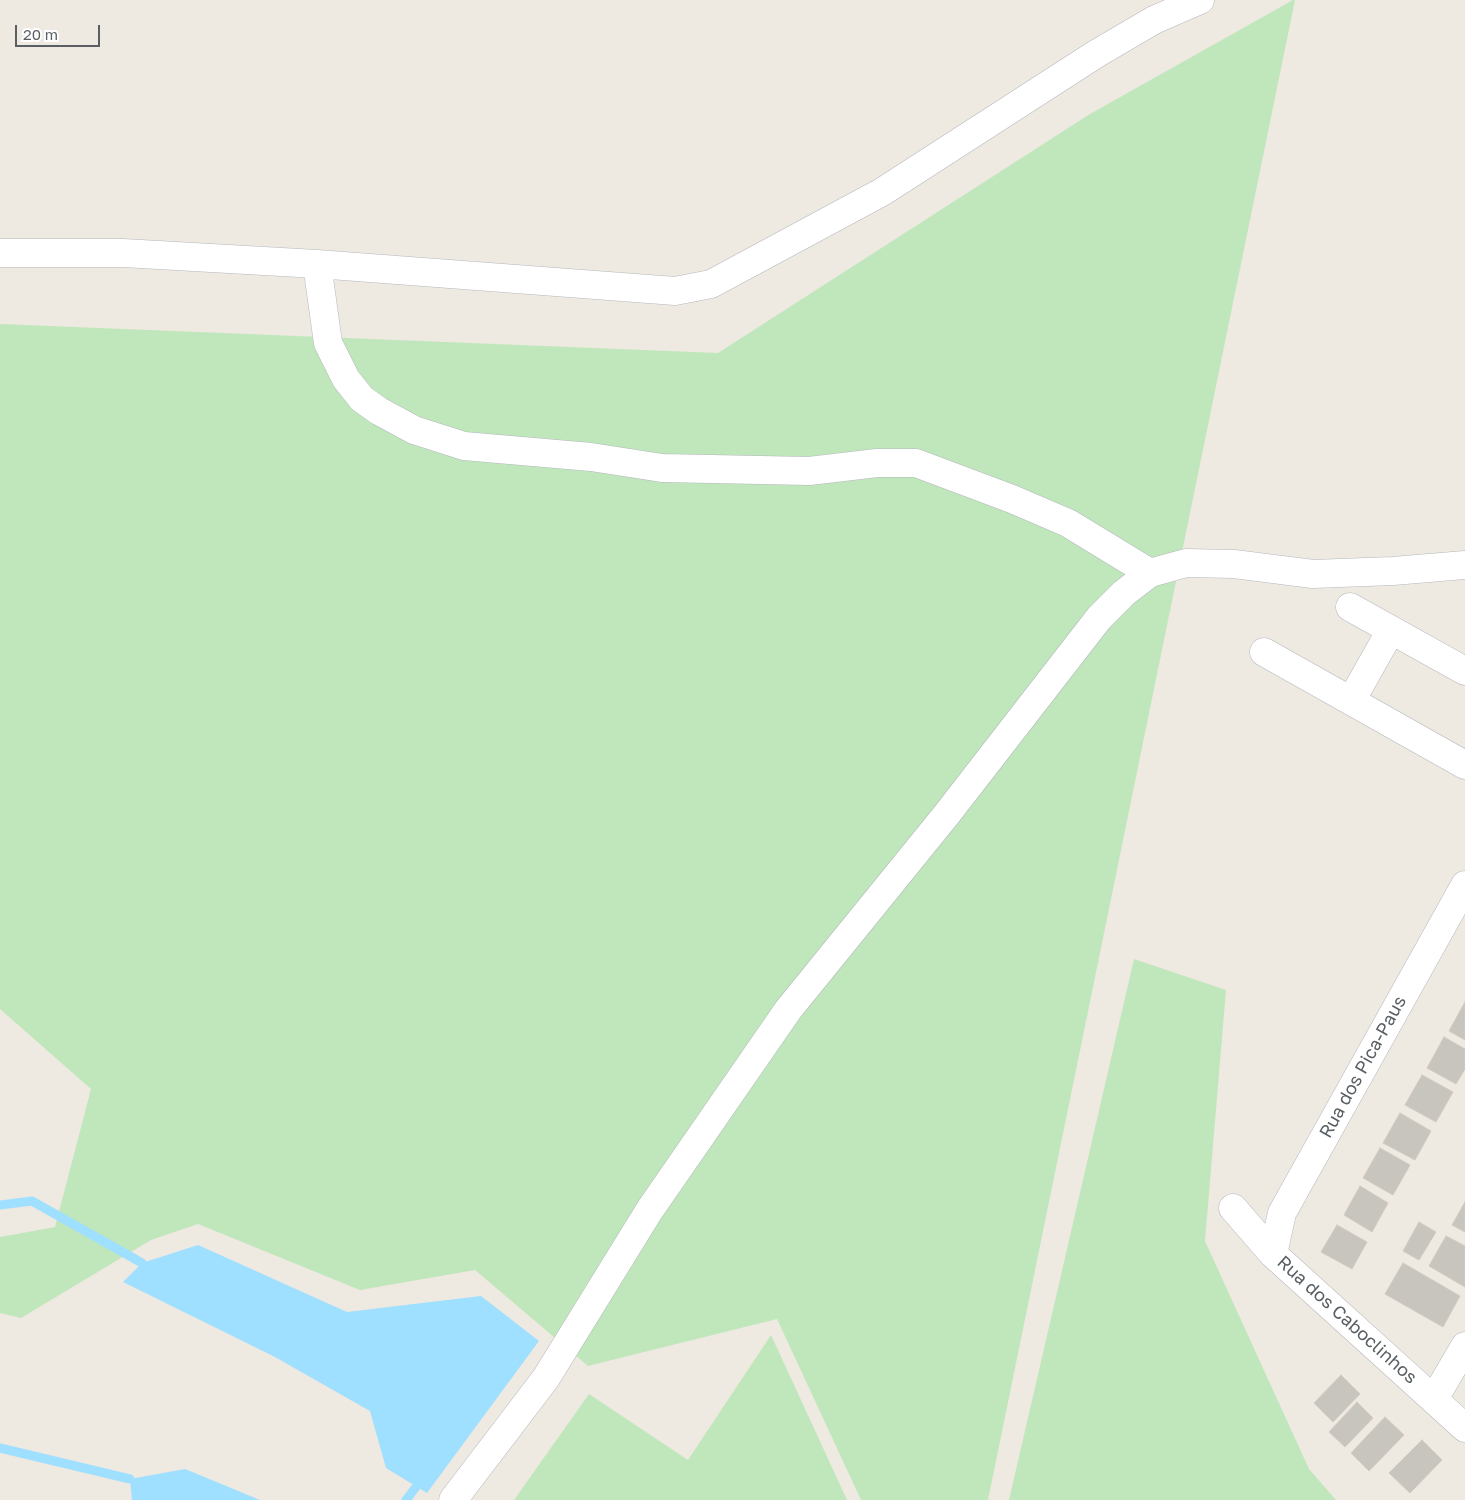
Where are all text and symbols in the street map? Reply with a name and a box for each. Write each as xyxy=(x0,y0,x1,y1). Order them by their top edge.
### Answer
scale bar xyxy=(18,15,102,47)
text: 20 m xyxy=(23,25,58,43)
street label: Rua dos Pica-Paus xyxy=(1315,992,1411,1142)
street label: Rua dos Caboclinhos xyxy=(1273,1252,1421,1388)

